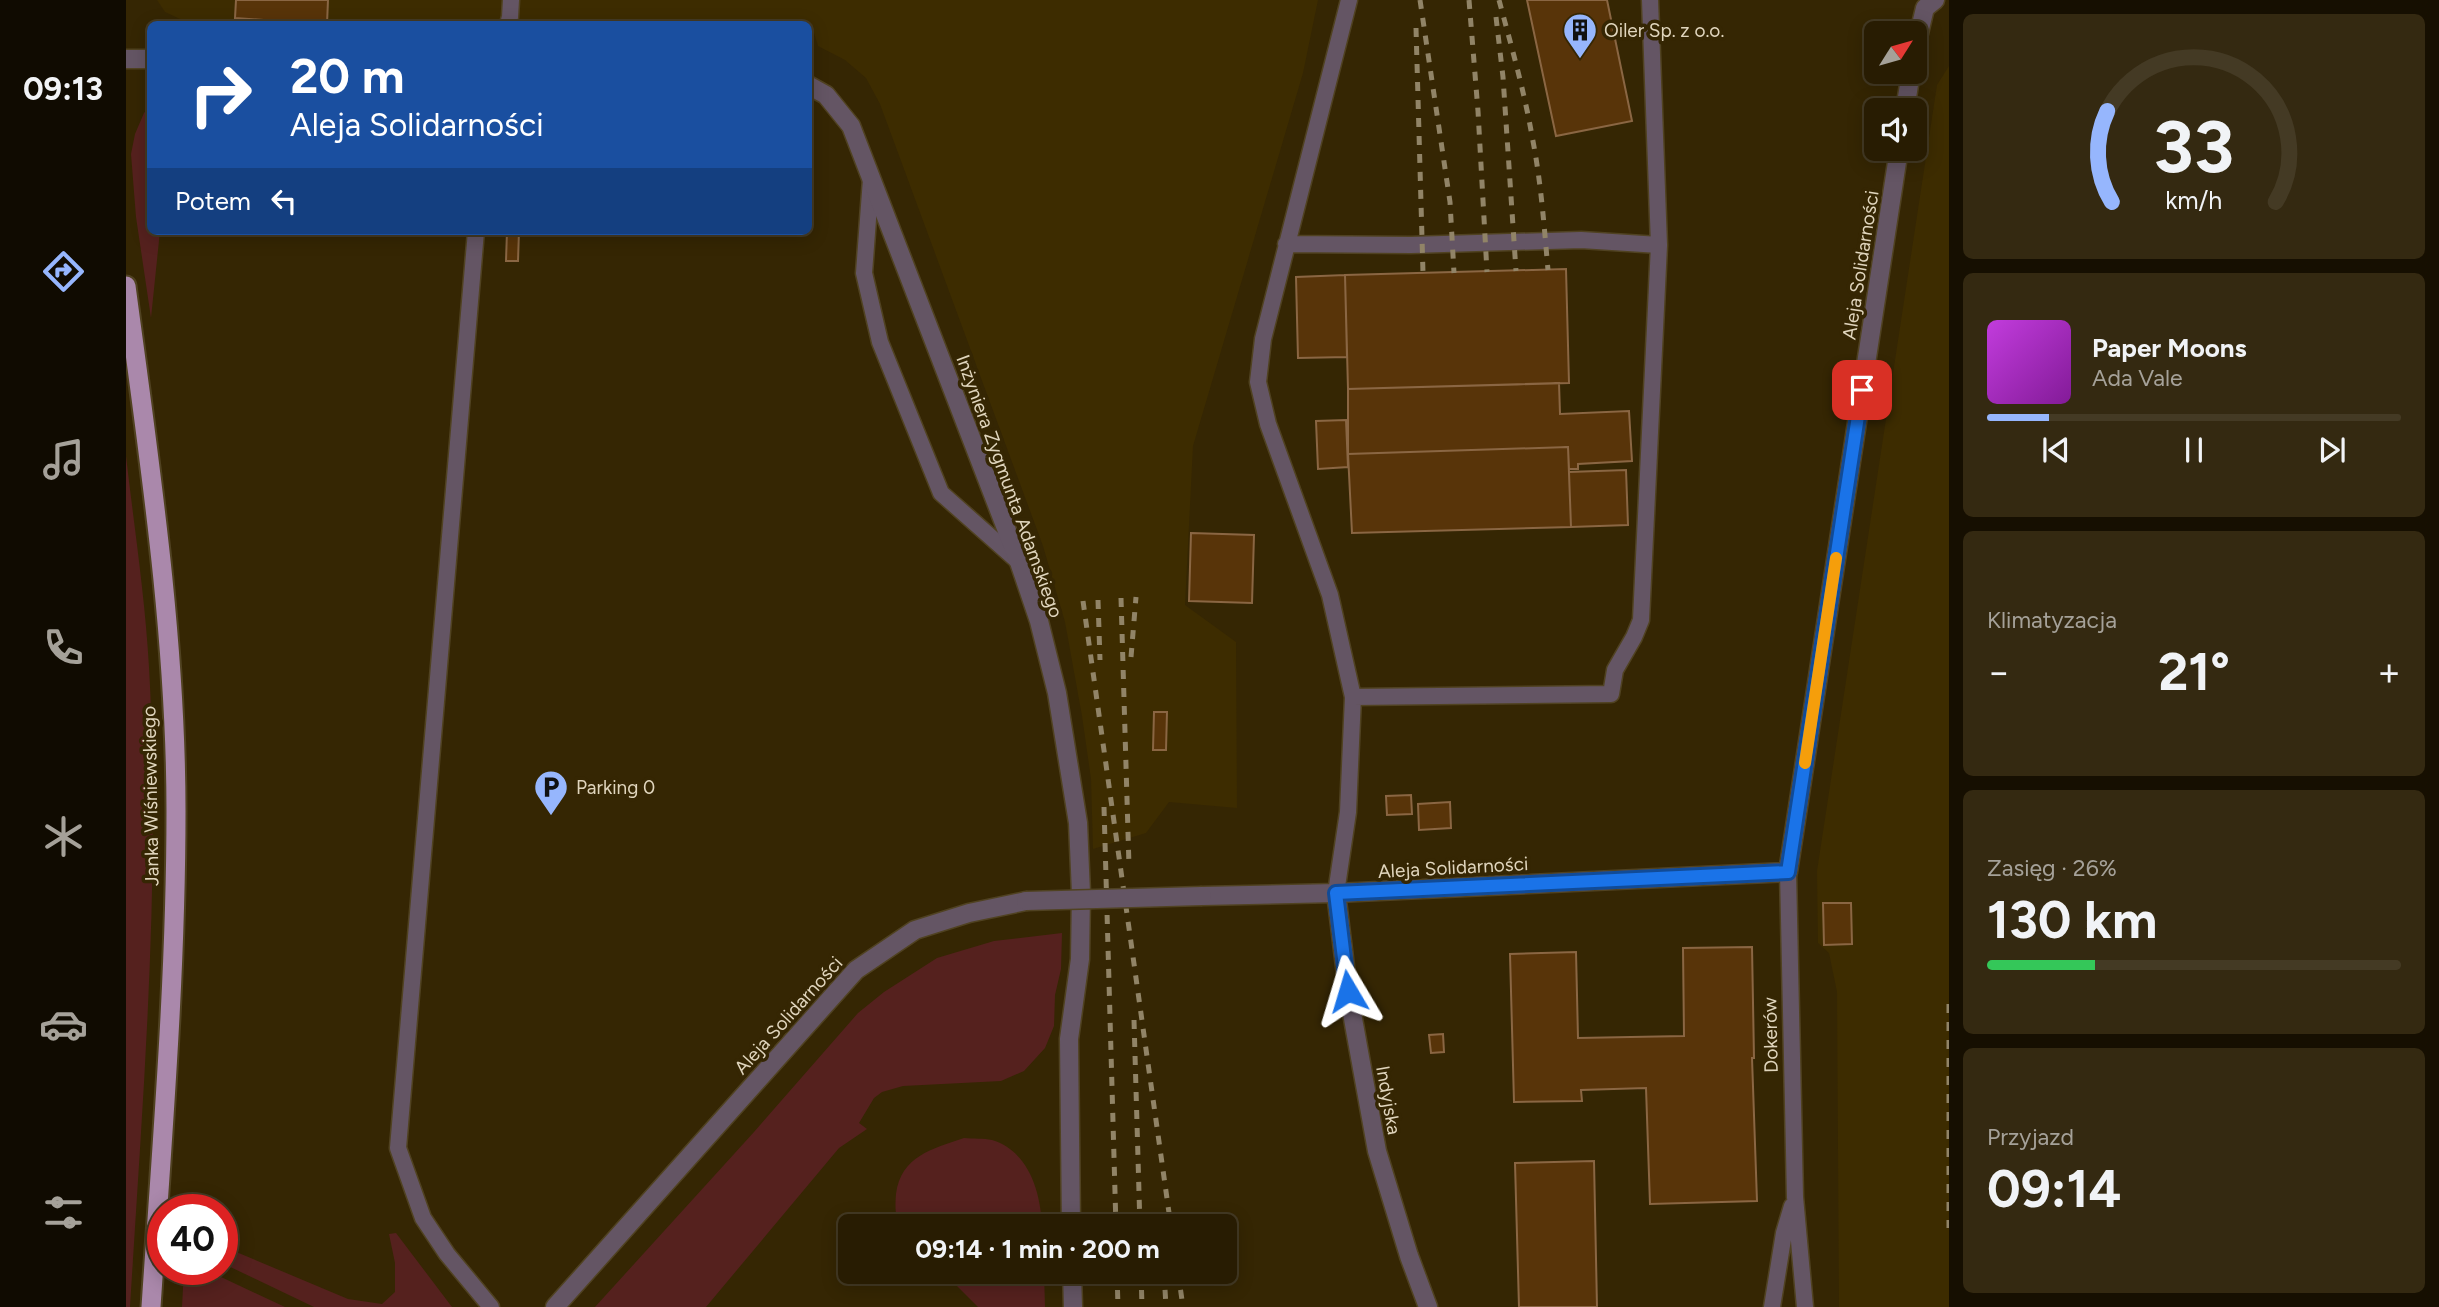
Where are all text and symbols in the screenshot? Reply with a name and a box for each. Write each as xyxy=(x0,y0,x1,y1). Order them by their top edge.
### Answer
building icon: Oiler Sp. z o.o. xyxy=(1561,11,1599,60)
place label: Oiler Sp. z o.o. xyxy=(1604,19,1724,42)
north arrow xyxy=(1864,21,1927,84)
map controls xyxy=(1864,21,1927,161)
text: 20 m xyxy=(290,46,405,105)
icon: right xyxy=(175,49,266,140)
text: 09:13 xyxy=(23,70,103,108)
button: sound xyxy=(1864,98,1927,161)
text: 33 xyxy=(2154,104,2234,191)
text: Aleja Solidarności xyxy=(290,106,544,144)
icon: left xyxy=(265,182,303,220)
text: Potem xyxy=(175,185,251,217)
text: km/h xyxy=(2165,185,2223,215)
street label: Aleja Solidarności xyxy=(1837,189,1884,341)
icon: directions xyxy=(39,247,88,296)
text: Paper Moons xyxy=(2092,332,2247,364)
street label: Inżyniera Zygmunta Adamskiego xyxy=(951,352,1068,621)
pin xyxy=(1832,360,1892,420)
text: Ada Vale xyxy=(2092,364,2183,392)
icon: arrive xyxy=(1843,371,1881,409)
icon: previous xyxy=(2037,431,2075,469)
icon: pause xyxy=(2175,431,2213,469)
icon: next xyxy=(2313,431,2351,469)
icon: music xyxy=(39,435,88,484)
text: Klimatyzacja xyxy=(1987,606,2117,634)
icon: phone xyxy=(39,623,88,672)
text: 21° xyxy=(2158,641,2230,703)
text: − xyxy=(1987,649,2011,695)
text: + xyxy=(2377,649,2401,695)
street label: Janka Wiśniewskiego xyxy=(137,706,164,886)
parking icon: Parking 0 xyxy=(532,768,570,817)
place label: Parking 0 xyxy=(576,776,655,799)
icon: climate xyxy=(39,812,88,861)
street label: Aleja Solidarności xyxy=(1377,852,1529,883)
text: Zasięg · 26% xyxy=(1987,854,2117,882)
text: 130 km xyxy=(1987,889,2157,951)
street label: Aleja Solidarności xyxy=(729,952,847,1079)
position arrow xyxy=(1311,954,1385,1028)
street label: Dokerów xyxy=(1758,997,1783,1073)
icon: car xyxy=(39,1000,88,1049)
street label: Indyjska xyxy=(1371,1064,1406,1136)
text: Przyjazd xyxy=(1987,1123,2074,1151)
text: 09:14 xyxy=(1987,1158,2121,1220)
icon: filters xyxy=(39,1188,88,1237)
speed limit sign: 40 xyxy=(147,1194,238,1285)
text: 09:14 · 1 min · 200 m xyxy=(915,1233,1160,1265)

